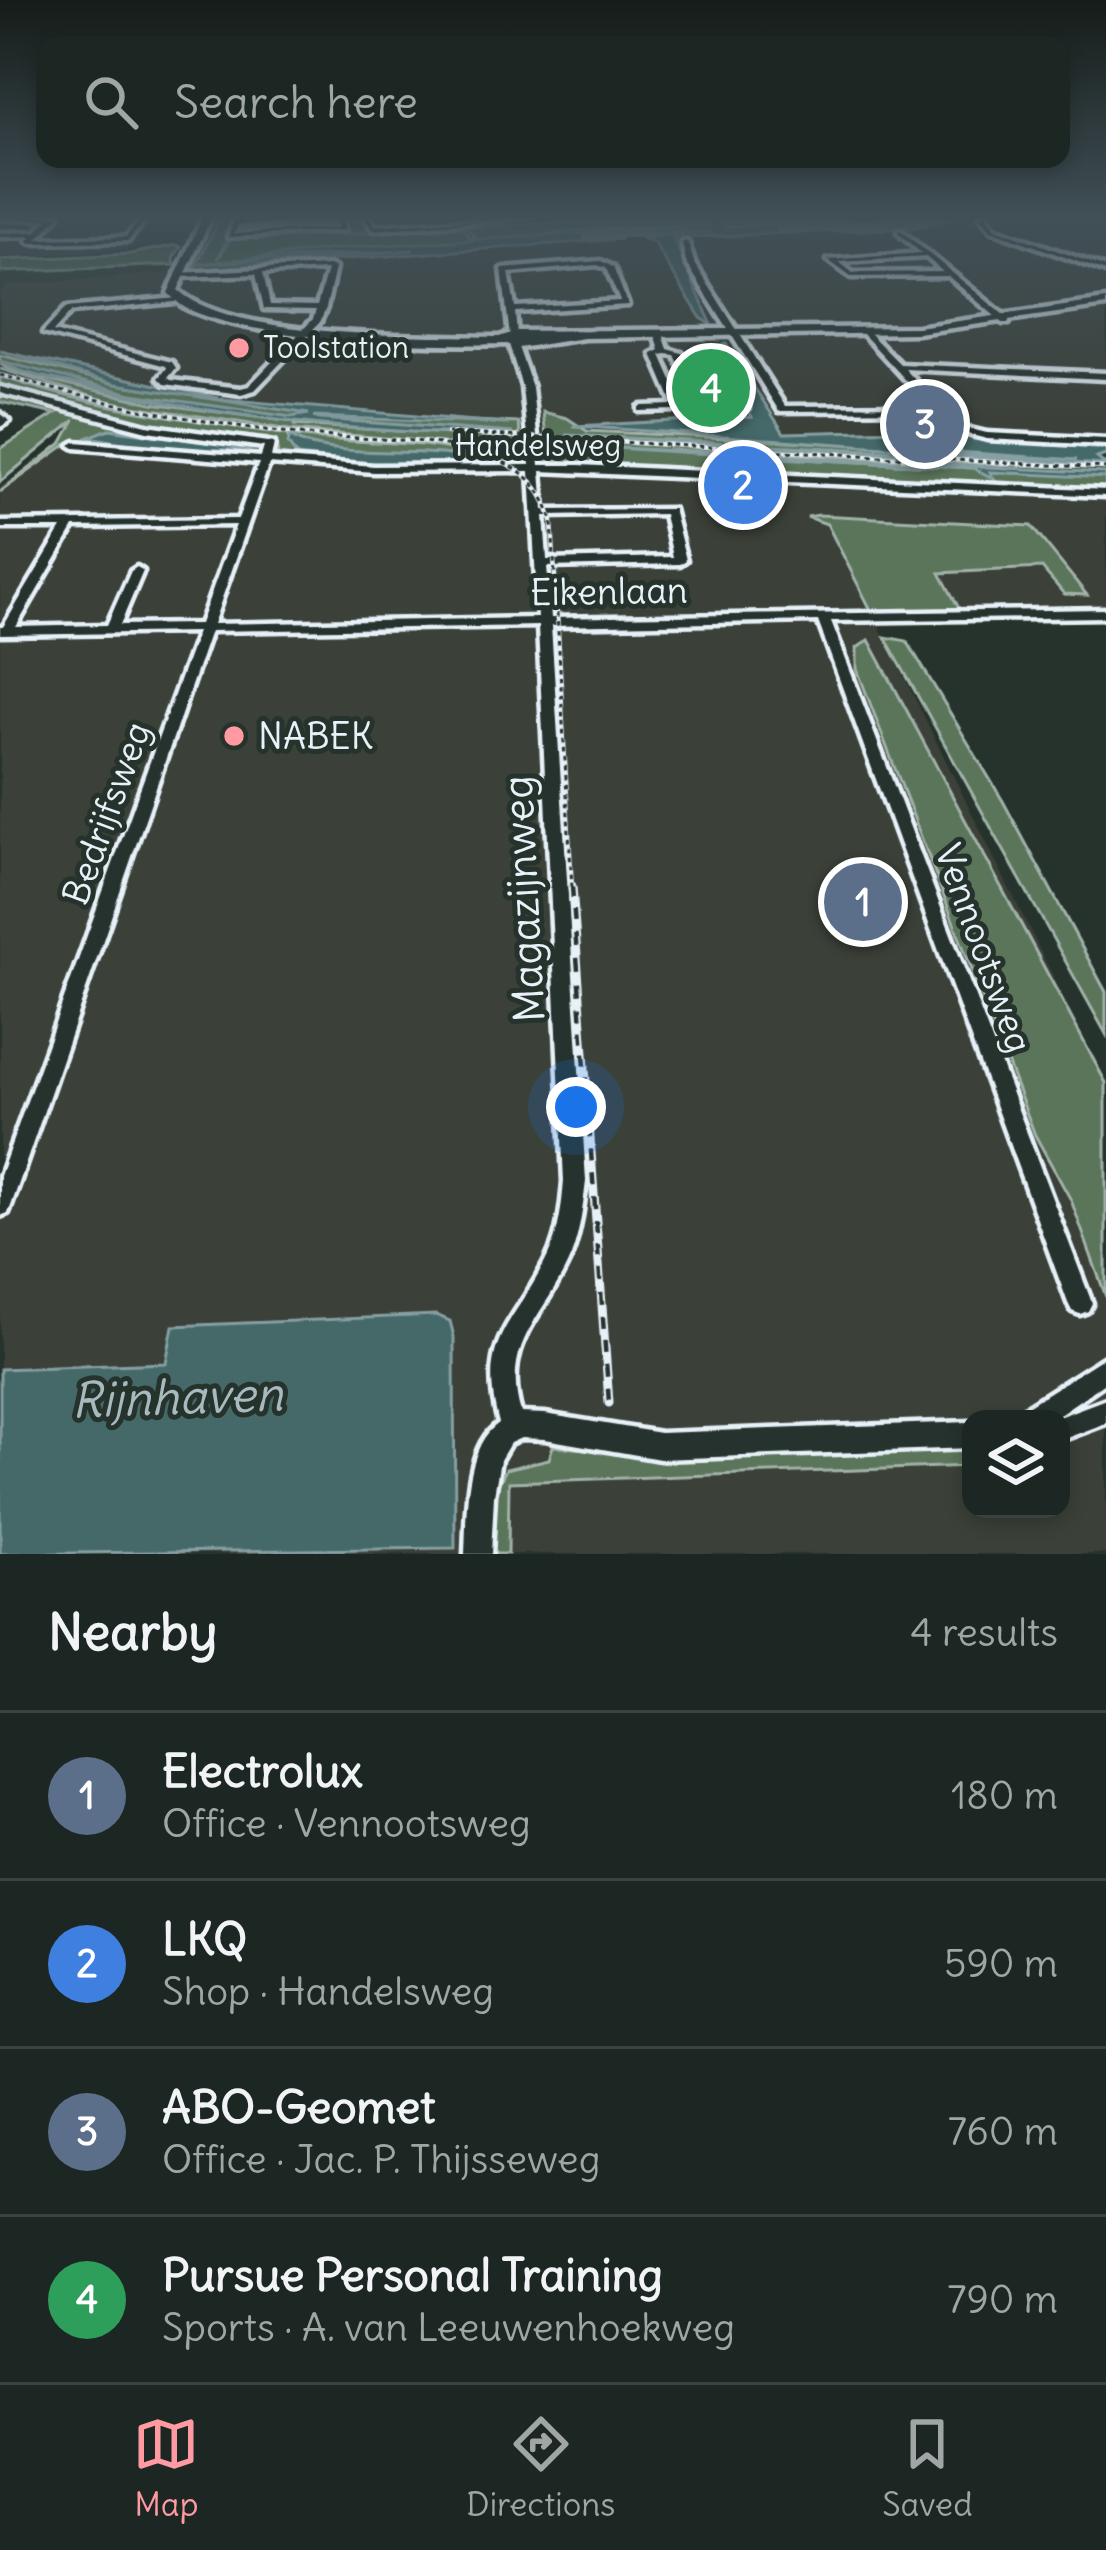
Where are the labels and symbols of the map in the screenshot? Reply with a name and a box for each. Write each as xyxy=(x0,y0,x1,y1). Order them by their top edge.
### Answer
place label: Toolstation xyxy=(263,328,409,366)
marker: Toolstation xyxy=(226,335,252,361)
pin: 4 xyxy=(672,343,750,433)
pin: 3 xyxy=(886,379,964,469)
street label: Handelsweg xyxy=(455,426,621,464)
pin: 2 xyxy=(704,440,782,530)
street label: Eikenlaan xyxy=(530,568,688,615)
place label: NABEK xyxy=(258,714,373,759)
street label: Bedrijfsweg xyxy=(53,716,160,911)
marker: NABEK xyxy=(221,723,247,749)
street label: Magazijnweg xyxy=(491,774,555,1024)
street label: Vennootsweg xyxy=(925,838,1042,1059)
pin: 1 xyxy=(824,857,902,947)
your location xyxy=(546,1077,606,1137)
water label: Rijnhaven xyxy=(70,1363,285,1431)

